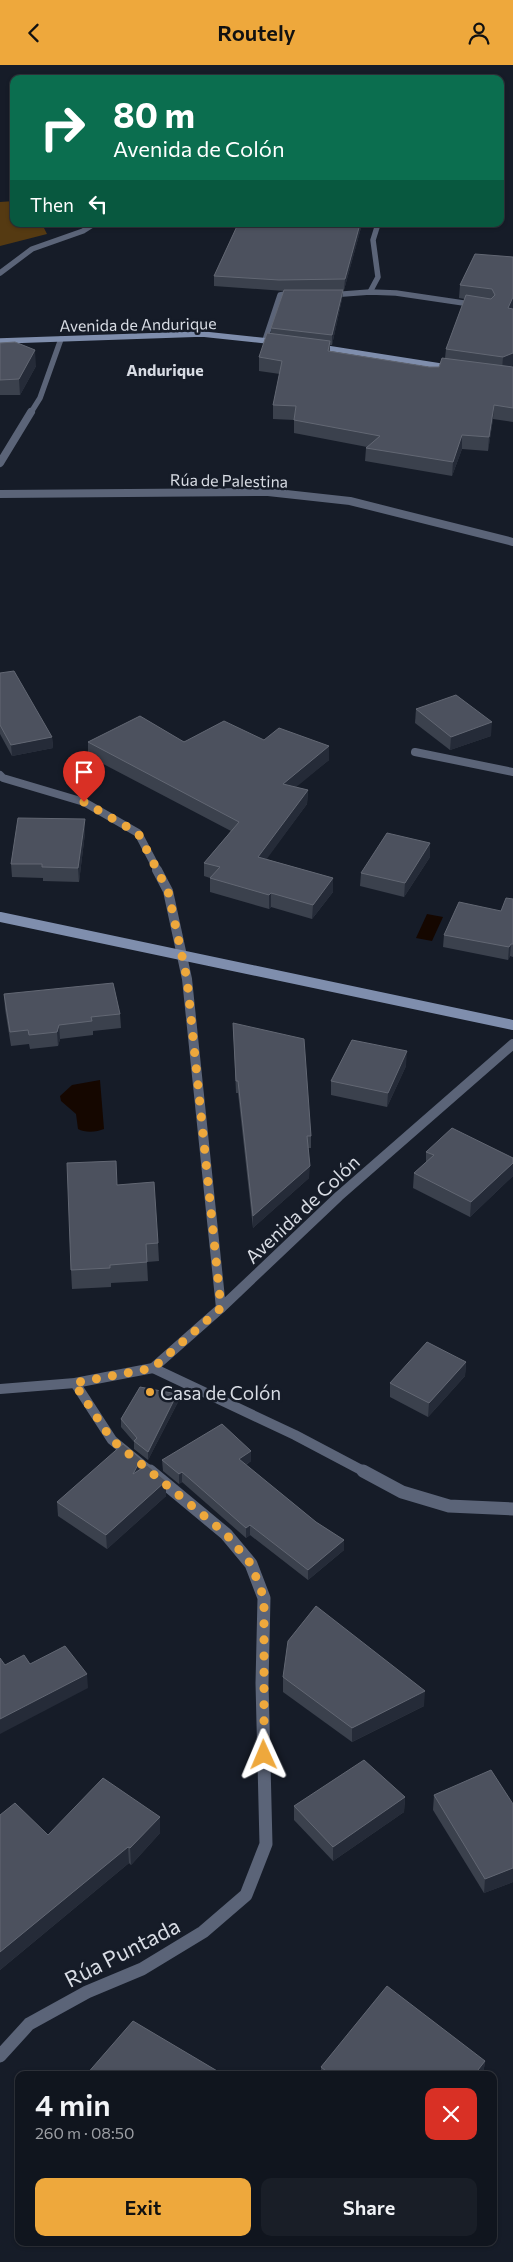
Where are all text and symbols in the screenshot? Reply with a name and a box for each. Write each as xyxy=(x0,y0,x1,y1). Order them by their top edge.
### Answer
icon: back xyxy=(20,19,48,47)
text: Routely xyxy=(217,19,296,46)
icon: person xyxy=(465,19,493,47)
text: 80 m xyxy=(113,92,195,135)
icon: right xyxy=(30,95,95,160)
text: Avenida de Colón xyxy=(113,135,285,162)
icon: left xyxy=(84,190,112,218)
text: Then xyxy=(30,193,74,216)
street label: Avenida de Andurique xyxy=(59,313,217,335)
district label: Andurique xyxy=(126,360,204,379)
street label: Rúa de Palestina xyxy=(170,469,288,491)
pin xyxy=(63,751,105,802)
icon: arrive xyxy=(70,758,98,786)
street label: Avenida de Colón xyxy=(240,1150,364,1268)
place label: Casa de Colón xyxy=(160,1381,281,1404)
marker: Casa de Colón xyxy=(144,1386,156,1398)
position arrow xyxy=(237,1728,289,1780)
street label: Rúa Puntada xyxy=(60,1911,184,1993)
text: 4 min xyxy=(35,2085,111,2122)
button: close xyxy=(425,2088,477,2140)
text: 260 m · 08:50 xyxy=(35,2123,134,2142)
button: Exit xyxy=(35,2178,251,2236)
button: Share xyxy=(261,2178,477,2236)

